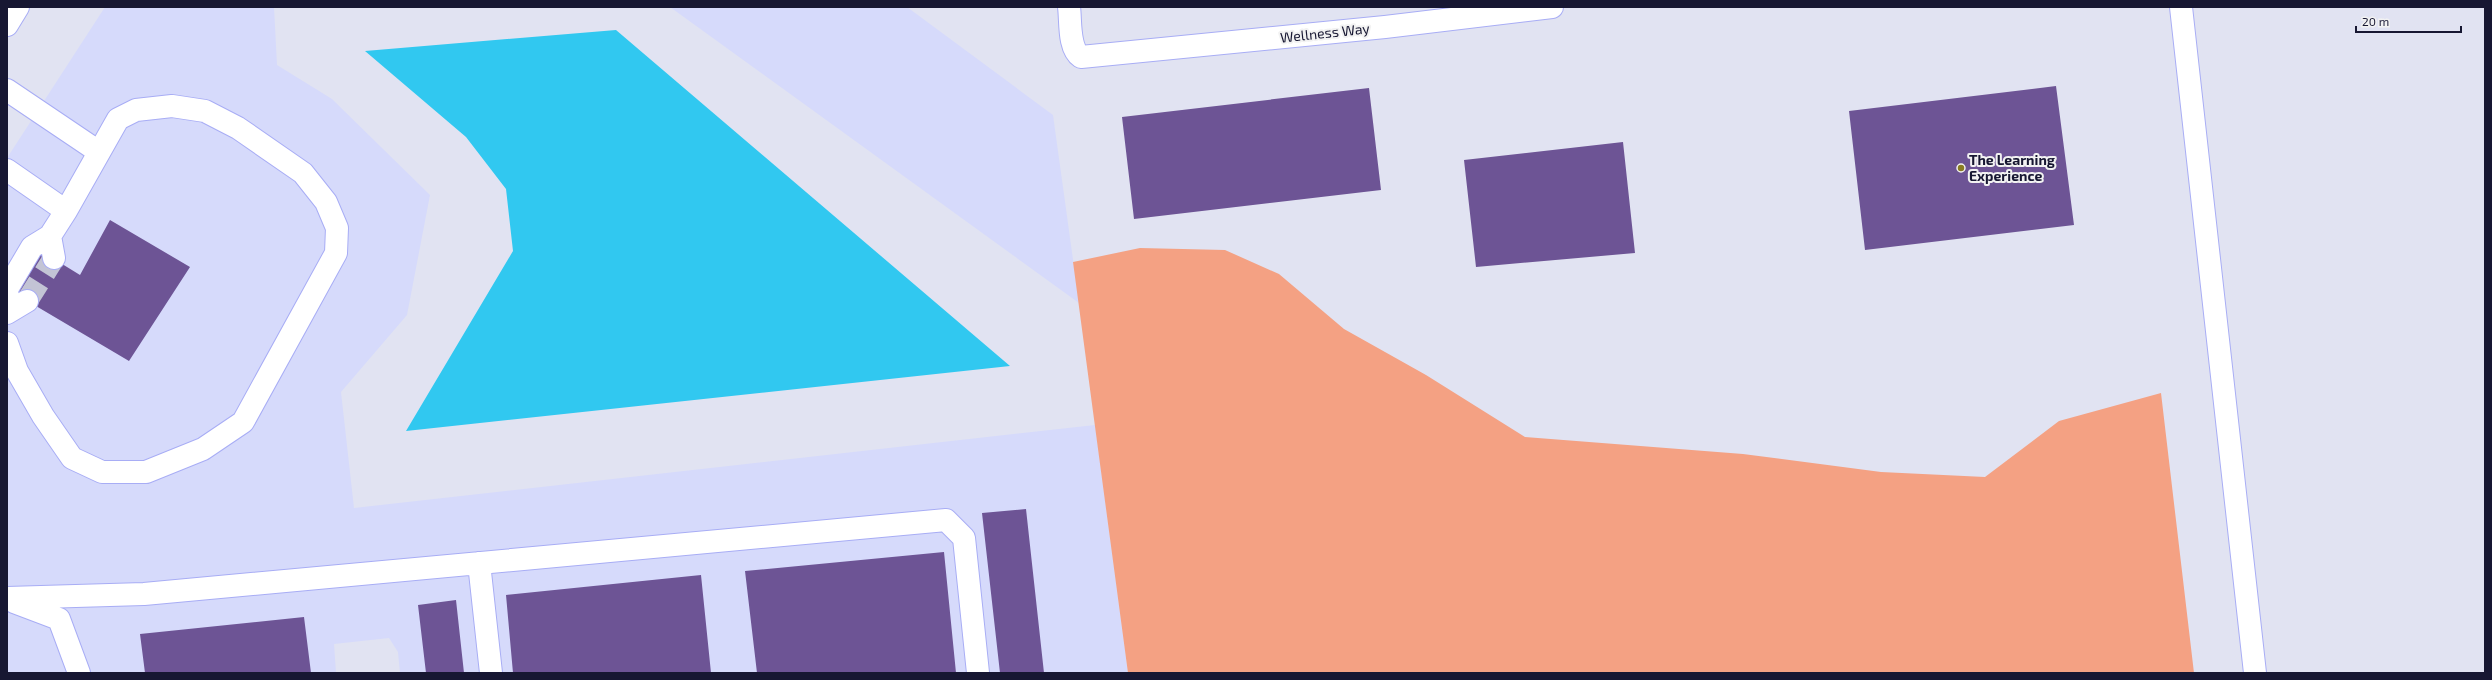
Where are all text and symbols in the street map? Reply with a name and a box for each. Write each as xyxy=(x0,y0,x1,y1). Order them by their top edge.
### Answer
scale bar xyxy=(2356,8,2461,34)
text: 20 m xyxy=(2362,14,2389,28)
street label: Wellness Way xyxy=(1279,19,1371,46)
place label: The Learning Experience xyxy=(1969,151,2055,184)
marker: The Learning Experience xyxy=(1956,163,1966,173)

